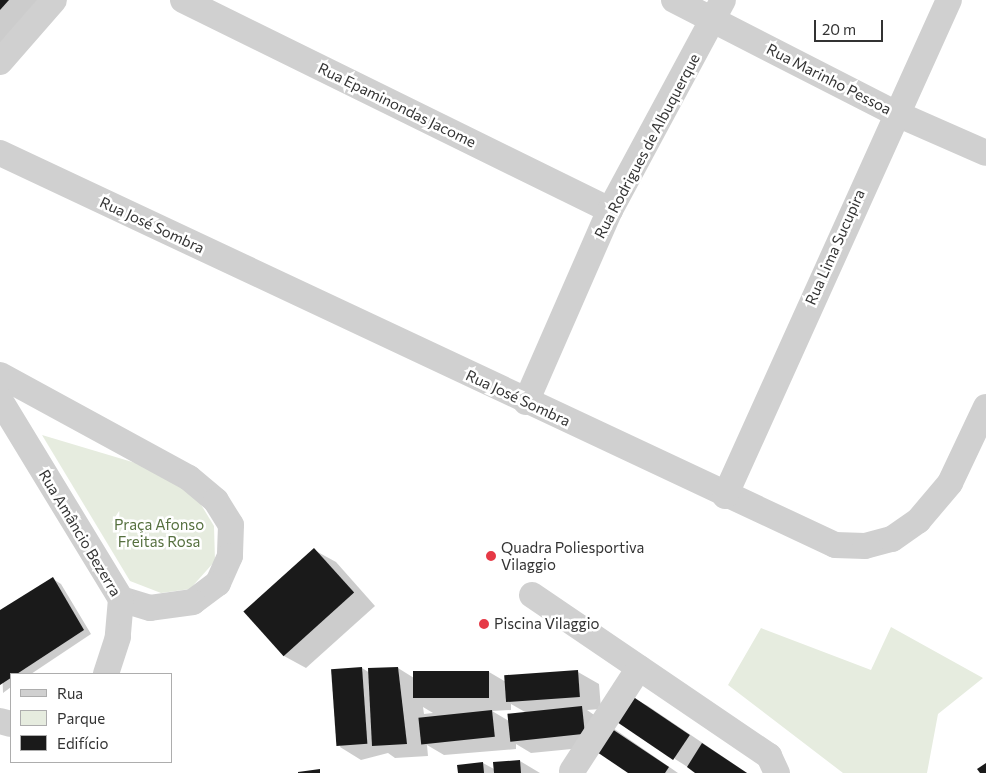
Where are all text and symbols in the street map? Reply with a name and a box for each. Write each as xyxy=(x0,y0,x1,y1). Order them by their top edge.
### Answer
scale bar xyxy=(816,10,885,42)
text: 20 m xyxy=(822,20,856,38)
street label: Rua Marinho Pessoa xyxy=(764,40,894,118)
street label: Rua Rodrigues de Albuquerque xyxy=(590,50,704,242)
street label: Rua Epaminondas Jacome xyxy=(315,59,479,151)
street label: Rua Lima Sucupira xyxy=(801,186,869,308)
street label: Rua José Sombra xyxy=(97,193,207,257)
street label: Rua José Sombra xyxy=(463,366,573,430)
street label: Rua Amâncio Bezerra xyxy=(35,466,125,600)
park label: Praça Afonso Freitas Rosa xyxy=(114,515,204,550)
place label: Quadra Poliesportiva Vilaggio xyxy=(501,538,644,573)
marker: Quadra Poliesportiva Vilaggio xyxy=(485,550,497,562)
place label: Piscina Vilaggio xyxy=(494,615,600,633)
marker: Piscina Vilaggio xyxy=(478,618,490,630)
legend xyxy=(10,673,172,763)
text: Rua xyxy=(57,684,83,702)
text: Parque xyxy=(57,709,105,727)
text: Edifício xyxy=(57,734,108,752)

